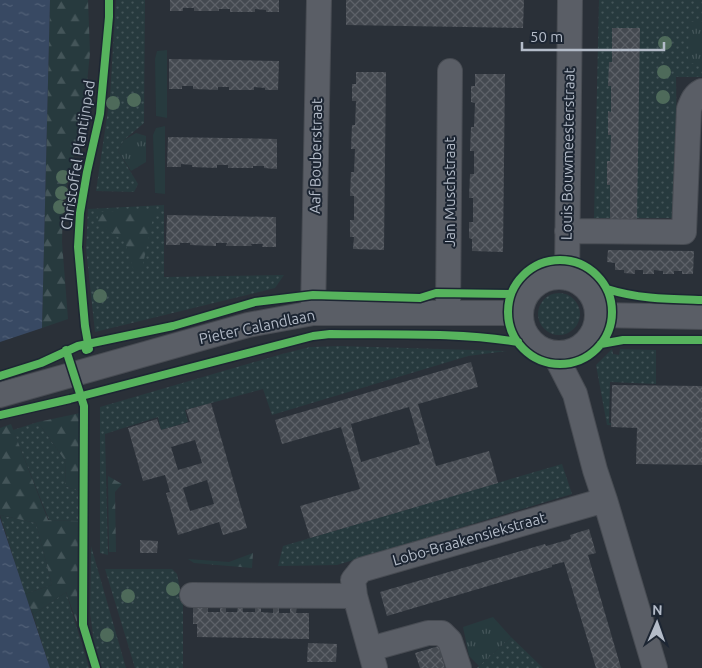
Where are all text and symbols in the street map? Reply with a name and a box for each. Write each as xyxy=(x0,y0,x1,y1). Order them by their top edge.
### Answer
scale bar xyxy=(522,20,664,52)
text: 50 m xyxy=(530,28,563,45)
street label: Louis Bouwmeesterstraat xyxy=(557,68,578,240)
street label: Christoffel Plantijnpad xyxy=(57,79,98,231)
street label: Aaf Bouberstraat xyxy=(306,98,325,214)
street label: Jan Muschstraat xyxy=(441,137,458,247)
street label: Pieter Calandlaan xyxy=(197,306,316,347)
street label: Lobo-Braakensiekstraat xyxy=(390,508,547,569)
north arrow xyxy=(632,598,682,648)
text: N xyxy=(652,602,663,618)

